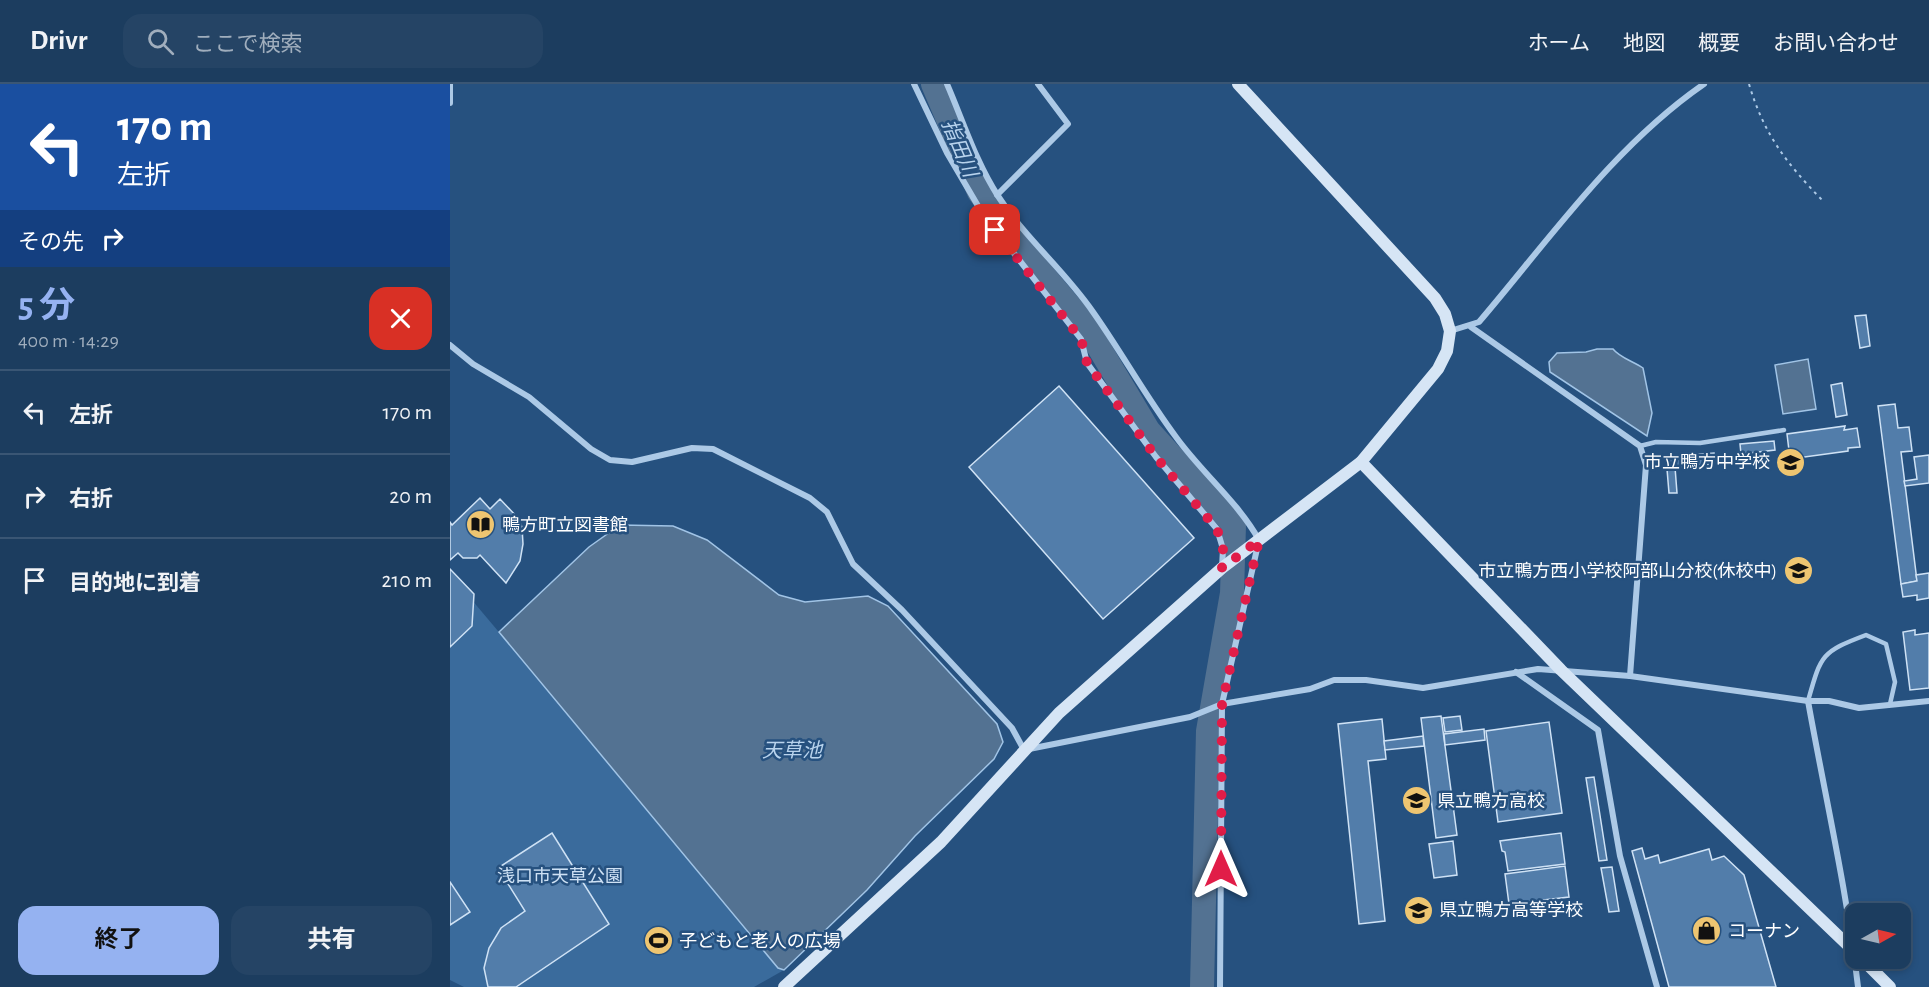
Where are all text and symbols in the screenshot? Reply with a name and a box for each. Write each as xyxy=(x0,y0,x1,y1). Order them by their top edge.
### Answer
search box xyxy=(123,14,543,68)
icon: search xyxy=(144,25,177,58)
text: Drivr xyxy=(30,27,87,55)
text: ここで検索 xyxy=(192,33,303,55)
text: ホーム xyxy=(1528,33,1590,54)
text: 地図 xyxy=(1623,33,1665,54)
text: 概要 xyxy=(1698,33,1740,54)
text: お問い合わせ xyxy=(1773,33,1899,54)
text: 170 m xyxy=(117,106,212,148)
icon: left xyxy=(18,108,96,186)
water label: 指田川 xyxy=(938,116,982,182)
text: 左折 xyxy=(117,162,171,189)
pin xyxy=(969,204,1020,255)
icon: arrive xyxy=(978,213,1011,246)
icon: right xyxy=(96,222,129,255)
text: その先 xyxy=(18,231,84,253)
button: close xyxy=(369,287,432,350)
text: 5 分 xyxy=(18,288,75,324)
text: 400 m · 14:29 xyxy=(18,331,119,351)
icon: left xyxy=(18,396,51,429)
text: 170 m xyxy=(382,401,432,423)
text: 左折 xyxy=(69,404,113,426)
school or university icon: 市立鴨方中学校 xyxy=(1775,446,1807,478)
place label: 市立鴨方中学校 xyxy=(1644,452,1770,472)
icon: right xyxy=(18,480,51,513)
text: 20 m xyxy=(389,485,432,507)
text: 右折 xyxy=(69,488,113,510)
library icon: 鴨方町立図書館 xyxy=(465,509,497,541)
place label: 鴨方町立図書館 xyxy=(502,515,628,535)
school or university icon: 市立鴨方西小学校阿部山分校(休校中) xyxy=(1782,555,1814,587)
place label: 市立鴨方西小学校阿部山分校(休校中) xyxy=(1478,561,1777,581)
icon: arrive xyxy=(18,564,51,597)
text: 210 m xyxy=(382,569,432,591)
text: 目的地に到着 xyxy=(69,572,201,594)
water label: 天草池 xyxy=(762,740,824,761)
school or university icon: 県立鴨方高校 xyxy=(1400,785,1432,817)
place label: 県立鴨方高校 xyxy=(1437,791,1545,811)
position arrow xyxy=(1189,837,1253,901)
park label: 浅口市天草公園 xyxy=(497,866,623,886)
school or university icon: 県立鴨方高等学校 xyxy=(1402,894,1434,926)
place label: 県立鴨方高等学校 xyxy=(1439,900,1583,920)
north arrow xyxy=(1845,903,1911,969)
map controls xyxy=(1845,903,1911,969)
button: 終了 xyxy=(18,906,219,975)
button: 共有 xyxy=(231,906,432,975)
shop icon: コーナン xyxy=(1691,915,1723,947)
place label: コーナン xyxy=(1728,923,1800,941)
sports icon: 子どもと老人の広場 xyxy=(642,925,674,957)
place label: 子どもと老人の広場 xyxy=(679,932,841,951)

